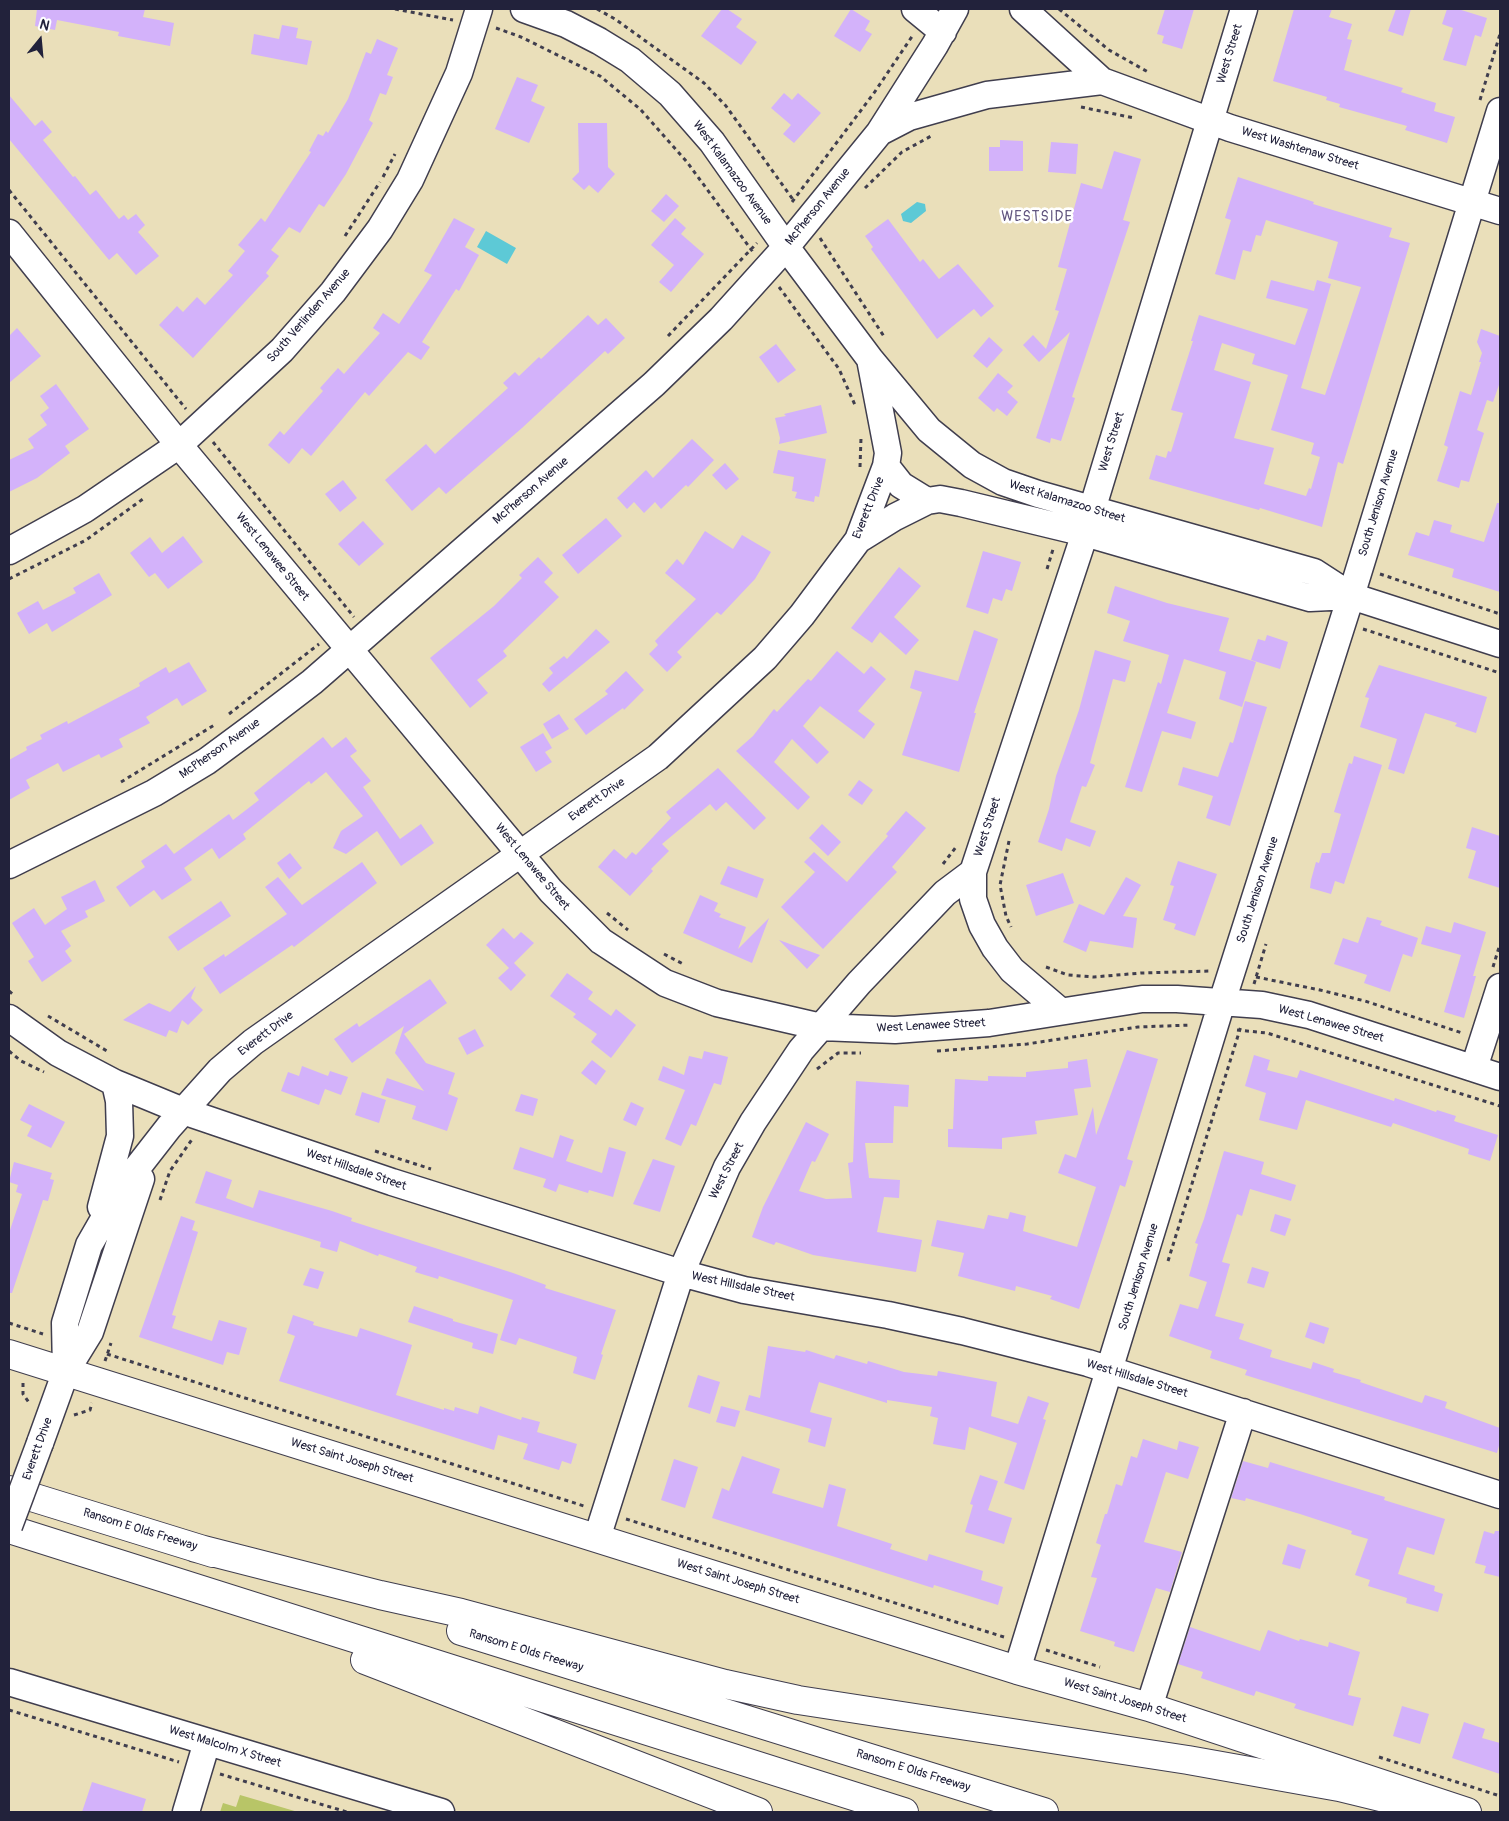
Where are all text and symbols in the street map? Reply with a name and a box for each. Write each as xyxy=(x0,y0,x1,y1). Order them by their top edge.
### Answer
north arrow xyxy=(15,15,65,65)
text: N xyxy=(38,16,52,35)
street label: West Street xyxy=(1214,22,1246,86)
street label: West Kalamazoo Avenue xyxy=(689,118,775,228)
street label: West Washtenaw Street xyxy=(1240,124,1360,174)
street label: McPherson Avenue xyxy=(782,165,854,249)
district label: WESTSIDE xyxy=(1000,209,1074,225)
street label: South Verlinden Avenue xyxy=(264,266,354,366)
street label: West Street xyxy=(1096,410,1128,474)
street label: South Jenison Avenue xyxy=(1356,448,1402,558)
street label: McPherson Avenue xyxy=(490,454,572,528)
street label: Everett Drive xyxy=(850,475,888,541)
street label: West Kalamazoo Street xyxy=(1007,477,1127,527)
street label: West Lenawee Street xyxy=(232,510,312,604)
street label: McPherson Avenue xyxy=(177,716,263,782)
street label: Everett Drive xyxy=(566,775,628,825)
street label: West Street xyxy=(972,796,1004,858)
street label: West Lenawee Street xyxy=(491,821,573,913)
street label: South Jenison Avenue xyxy=(1234,835,1282,945)
street label: West Lenawee Street xyxy=(1277,1002,1385,1046)
street label: Everett Drive xyxy=(236,1009,296,1059)
street label: West Lenawee Street xyxy=(876,1016,986,1036)
street label: West Street xyxy=(707,1140,747,1202)
street label: West Hillsdale Street xyxy=(304,1146,408,1194)
street label: South Jenison Avenue xyxy=(1116,1222,1162,1332)
street label: West Hillsdale Street xyxy=(690,1269,796,1305)
street label: West Hillsdale Street xyxy=(1085,1357,1189,1401)
street label: Everett Drive xyxy=(20,1416,56,1482)
street label: West Saint Joseph Street xyxy=(289,1435,415,1487)
street label: Ransom E Olds Freeway xyxy=(81,1506,199,1554)
street label: West Saint Joseph Street xyxy=(675,1556,801,1608)
street label: Ransom E Olds Freeway xyxy=(467,1627,585,1675)
street label: West Saint Joseph Street xyxy=(1062,1675,1188,1727)
street label: West Malcolm X Street xyxy=(167,1723,283,1771)
street label: Ransom E Olds Freeway xyxy=(854,1747,972,1795)

